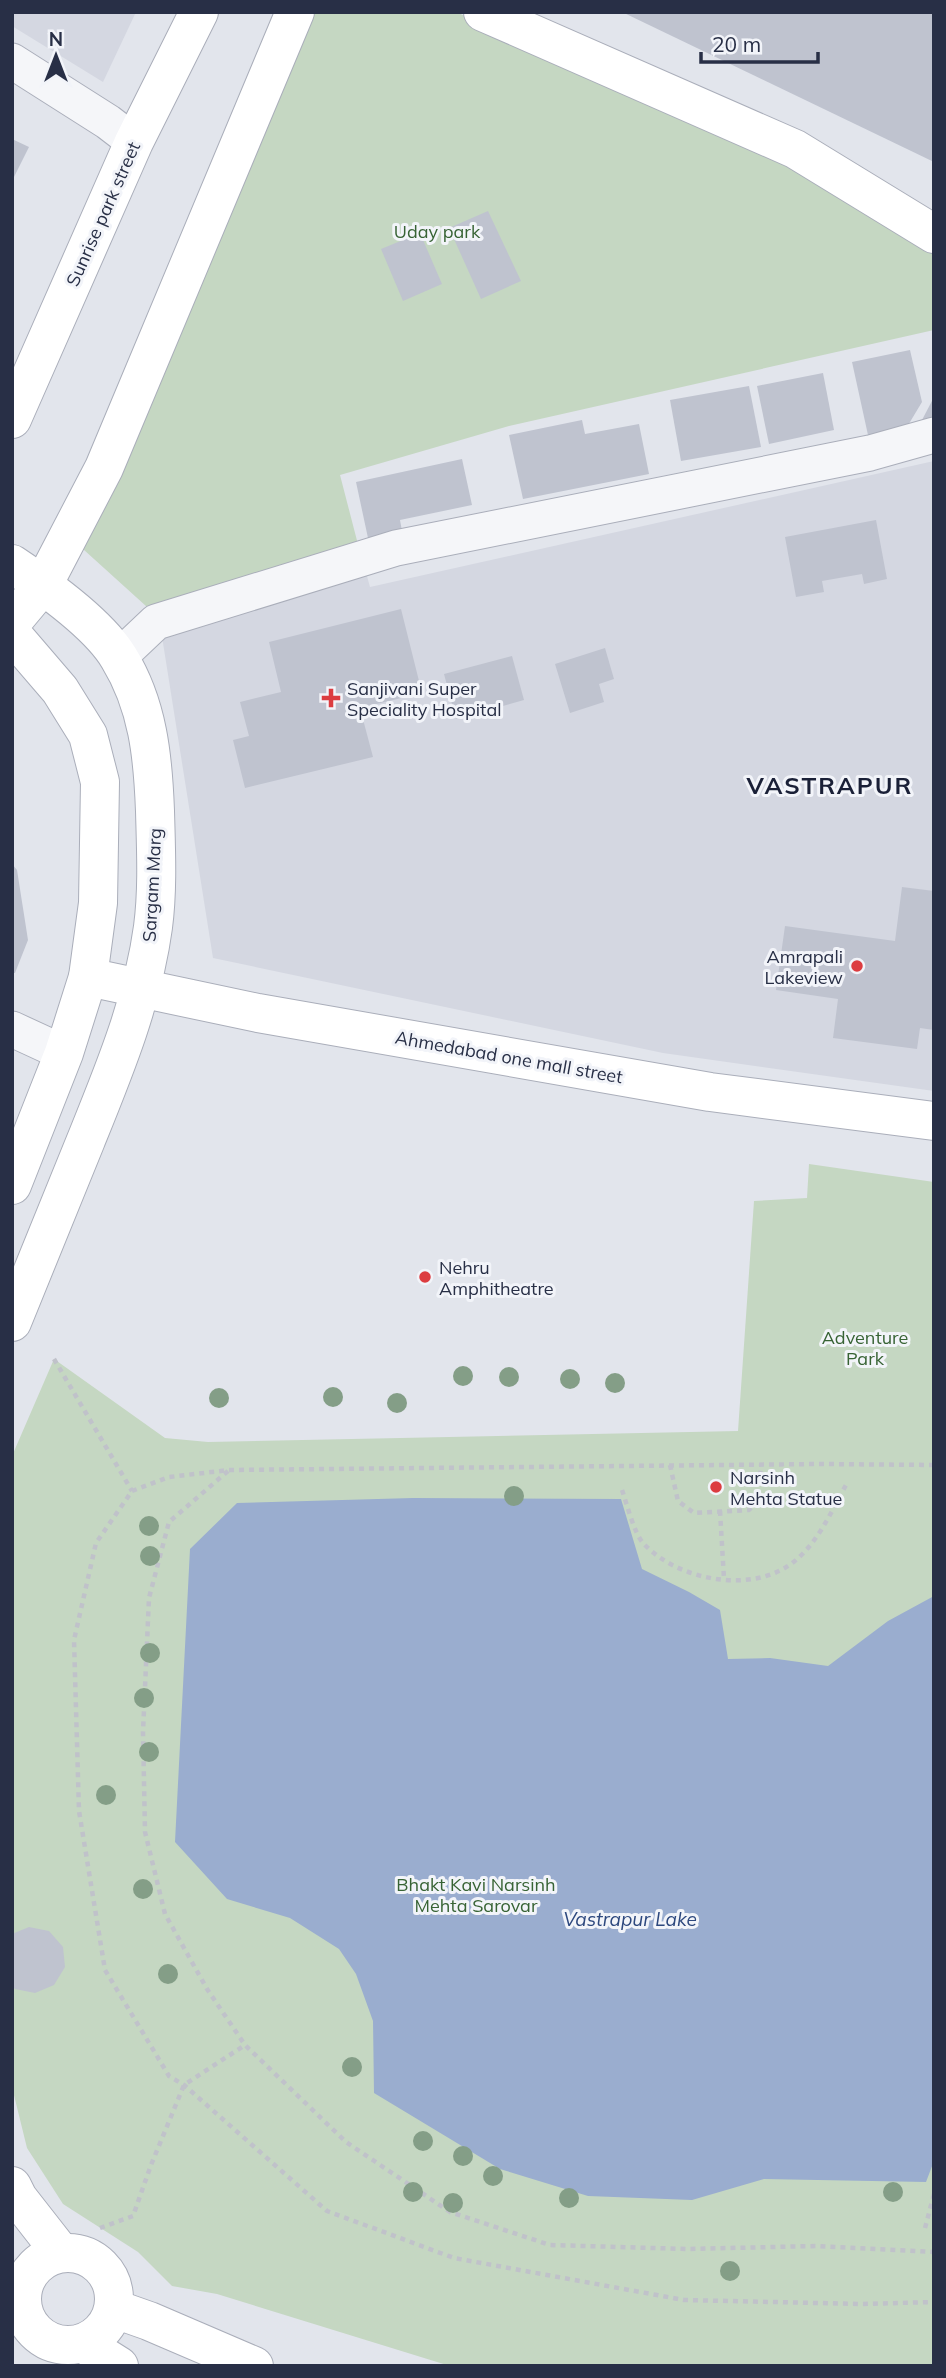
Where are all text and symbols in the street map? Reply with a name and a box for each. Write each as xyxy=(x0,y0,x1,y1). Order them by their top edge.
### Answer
north arrow xyxy=(21,21,91,91)
scale bar xyxy=(701,21,818,65)
text: N xyxy=(49,27,63,51)
text: 20 m xyxy=(712,31,761,57)
street label: Sunrise park street xyxy=(61,138,145,290)
park label: Uday park xyxy=(394,220,481,243)
place label: Sanjivani Super Speciality Hospital xyxy=(347,677,502,721)
marker: Sanjivani Super Speciality Hospital xyxy=(321,688,341,708)
district label: VASTRAPUR xyxy=(746,770,913,800)
street label: Sargam Marg xyxy=(138,827,166,943)
place label: Amrapali Lakeview xyxy=(765,945,843,989)
marker: Amrapali Lakeview xyxy=(849,958,865,974)
street label: Ahmedabad one mall street xyxy=(393,1026,625,1088)
place label: Nehru Amphitheatre xyxy=(439,1256,554,1300)
marker: Nehru Amphitheatre xyxy=(417,1269,433,1285)
park label: Adventure Park xyxy=(822,1326,908,1370)
place label: Narsinh Mehta Statue xyxy=(730,1466,842,1510)
marker: Narsinh Mehta Statue xyxy=(708,1479,724,1495)
park label: Bhakt Kavi Narsinh Mehta Sarovar xyxy=(396,1873,556,1917)
water label: Vastrapur Lake xyxy=(563,1907,697,1931)

